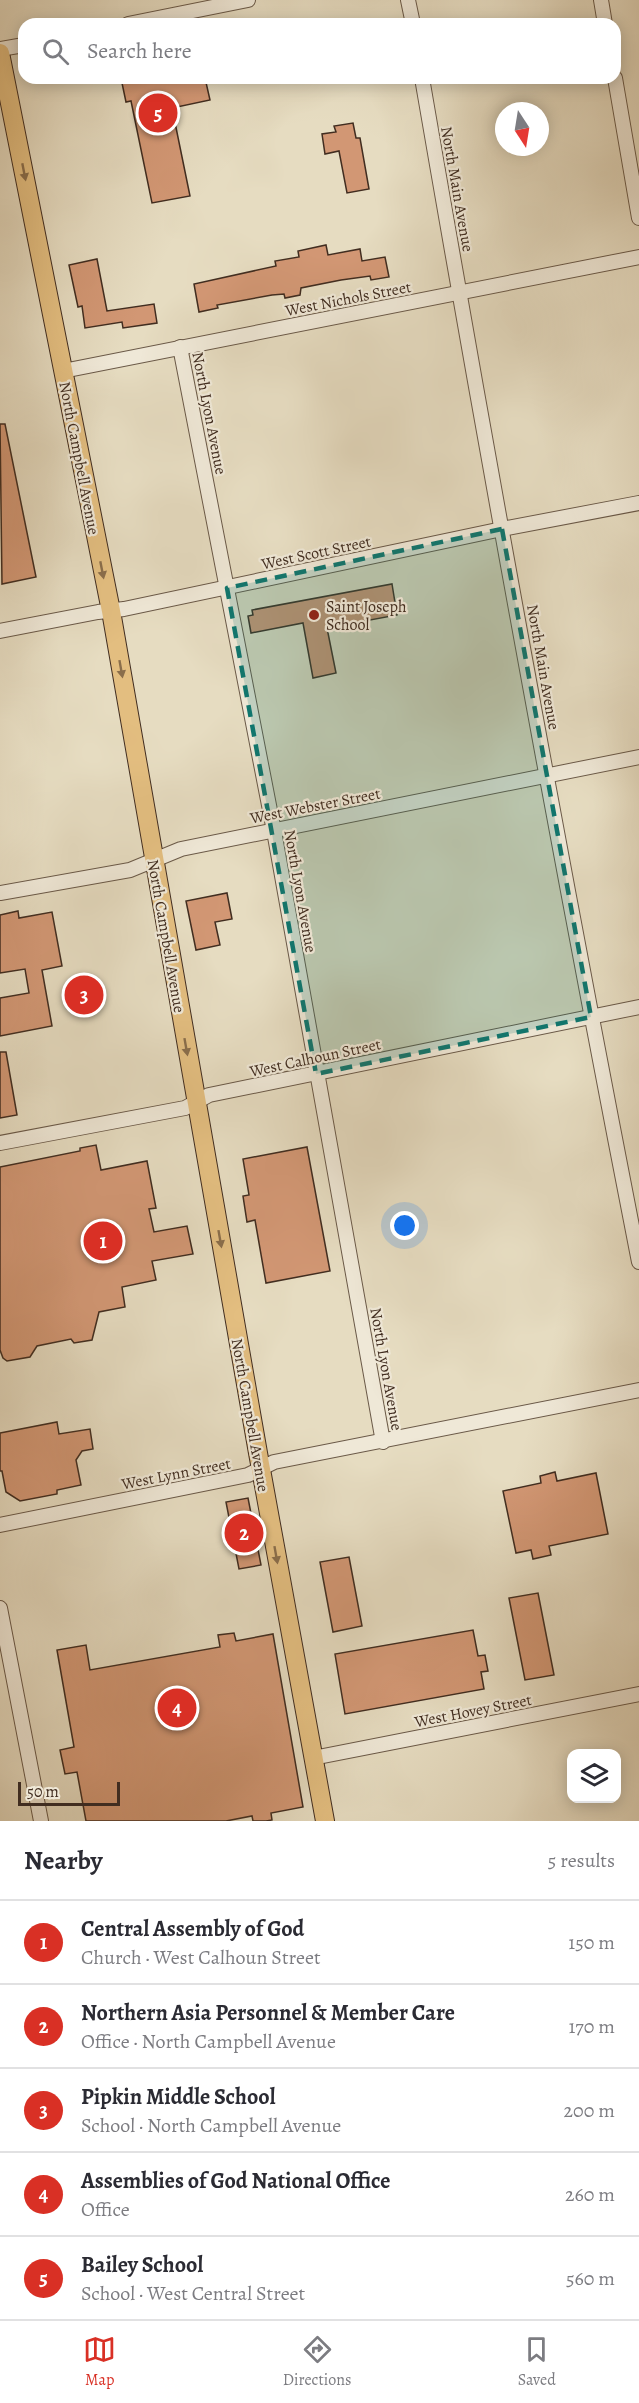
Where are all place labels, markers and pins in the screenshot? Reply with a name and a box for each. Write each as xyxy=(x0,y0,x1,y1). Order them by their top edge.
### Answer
pin: 5 xyxy=(138,90,178,136)
place label: Saint Joseph School xyxy=(326,596,407,636)
marker: Saint Joseph School xyxy=(307,608,321,622)
pin: 3 xyxy=(64,972,104,1018)
pin: 1 xyxy=(84,1218,122,1264)
pin: 2 xyxy=(224,1510,264,1556)
pin: 4 xyxy=(158,1686,196,1730)

